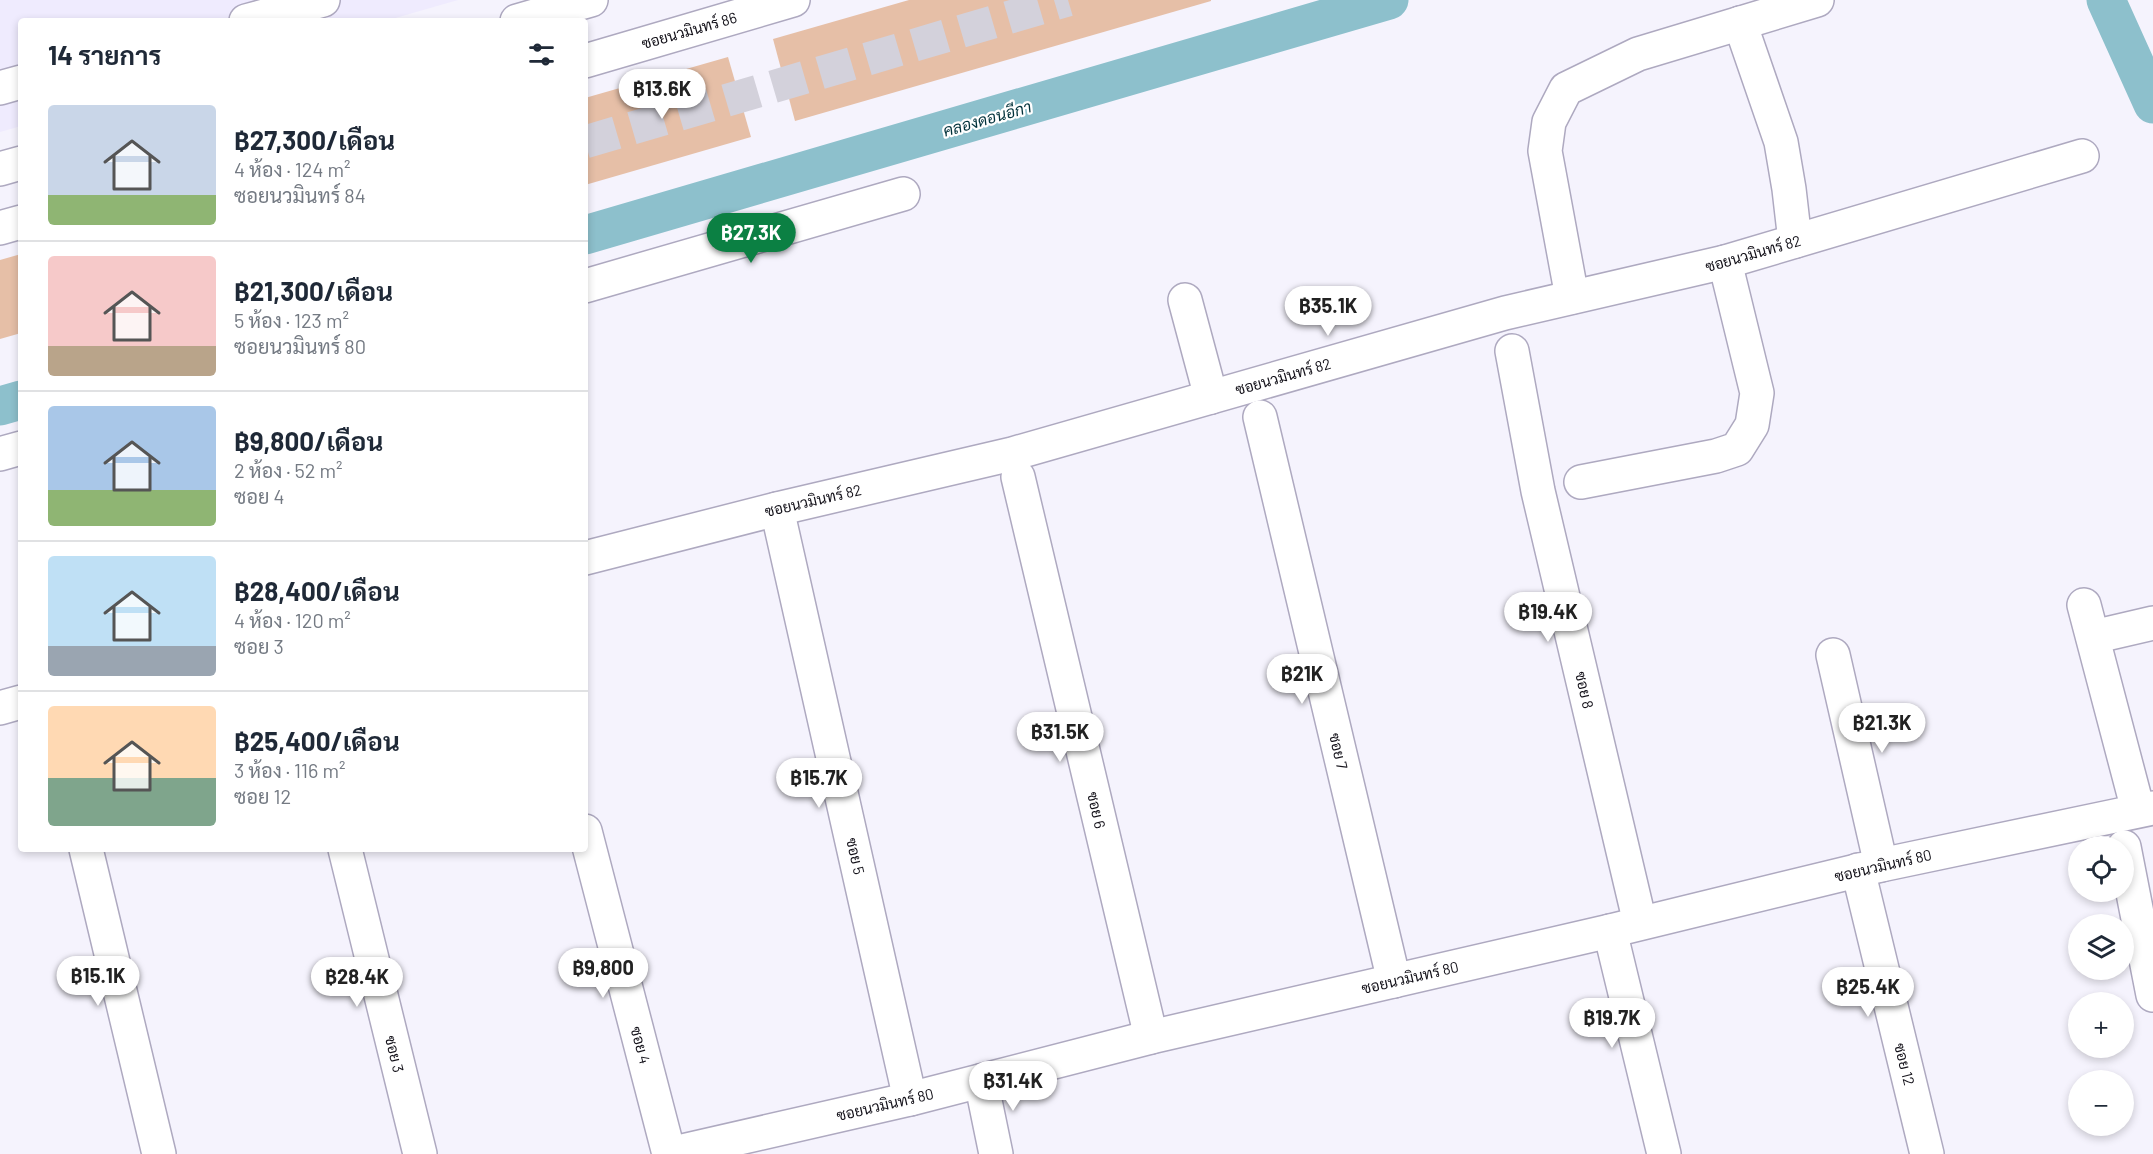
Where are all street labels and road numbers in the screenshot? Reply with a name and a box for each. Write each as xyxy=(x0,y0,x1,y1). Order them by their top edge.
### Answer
street label: ซอยนวมินทร์ 86 xyxy=(639,8,739,52)
street label: ซอยนวมินทร์ 82 xyxy=(1703,231,1803,275)
street label: ซอยนวมินทร์ 82 xyxy=(1233,354,1333,398)
street label: ซอยนวมินทร์ 82 xyxy=(763,480,863,520)
street label: ซอย 8 xyxy=(1572,670,1598,710)
street label: ซอย 7 xyxy=(1326,731,1352,771)
street label: ซอย 6 xyxy=(1084,790,1110,830)
street label: ซอย 5 xyxy=(843,836,869,876)
street label: ซอยนวมินทร์ 80 xyxy=(1833,845,1933,885)
street label: ซอยนวมินทร์ 80 xyxy=(1360,957,1460,997)
street label: ซอย 4 xyxy=(627,1024,655,1066)
street label: ซอย 3 xyxy=(382,1034,408,1074)
street label: ซอย 12 xyxy=(1891,1041,1919,1087)
street label: ซอยนวมินทร์ 80 xyxy=(835,1084,935,1124)

